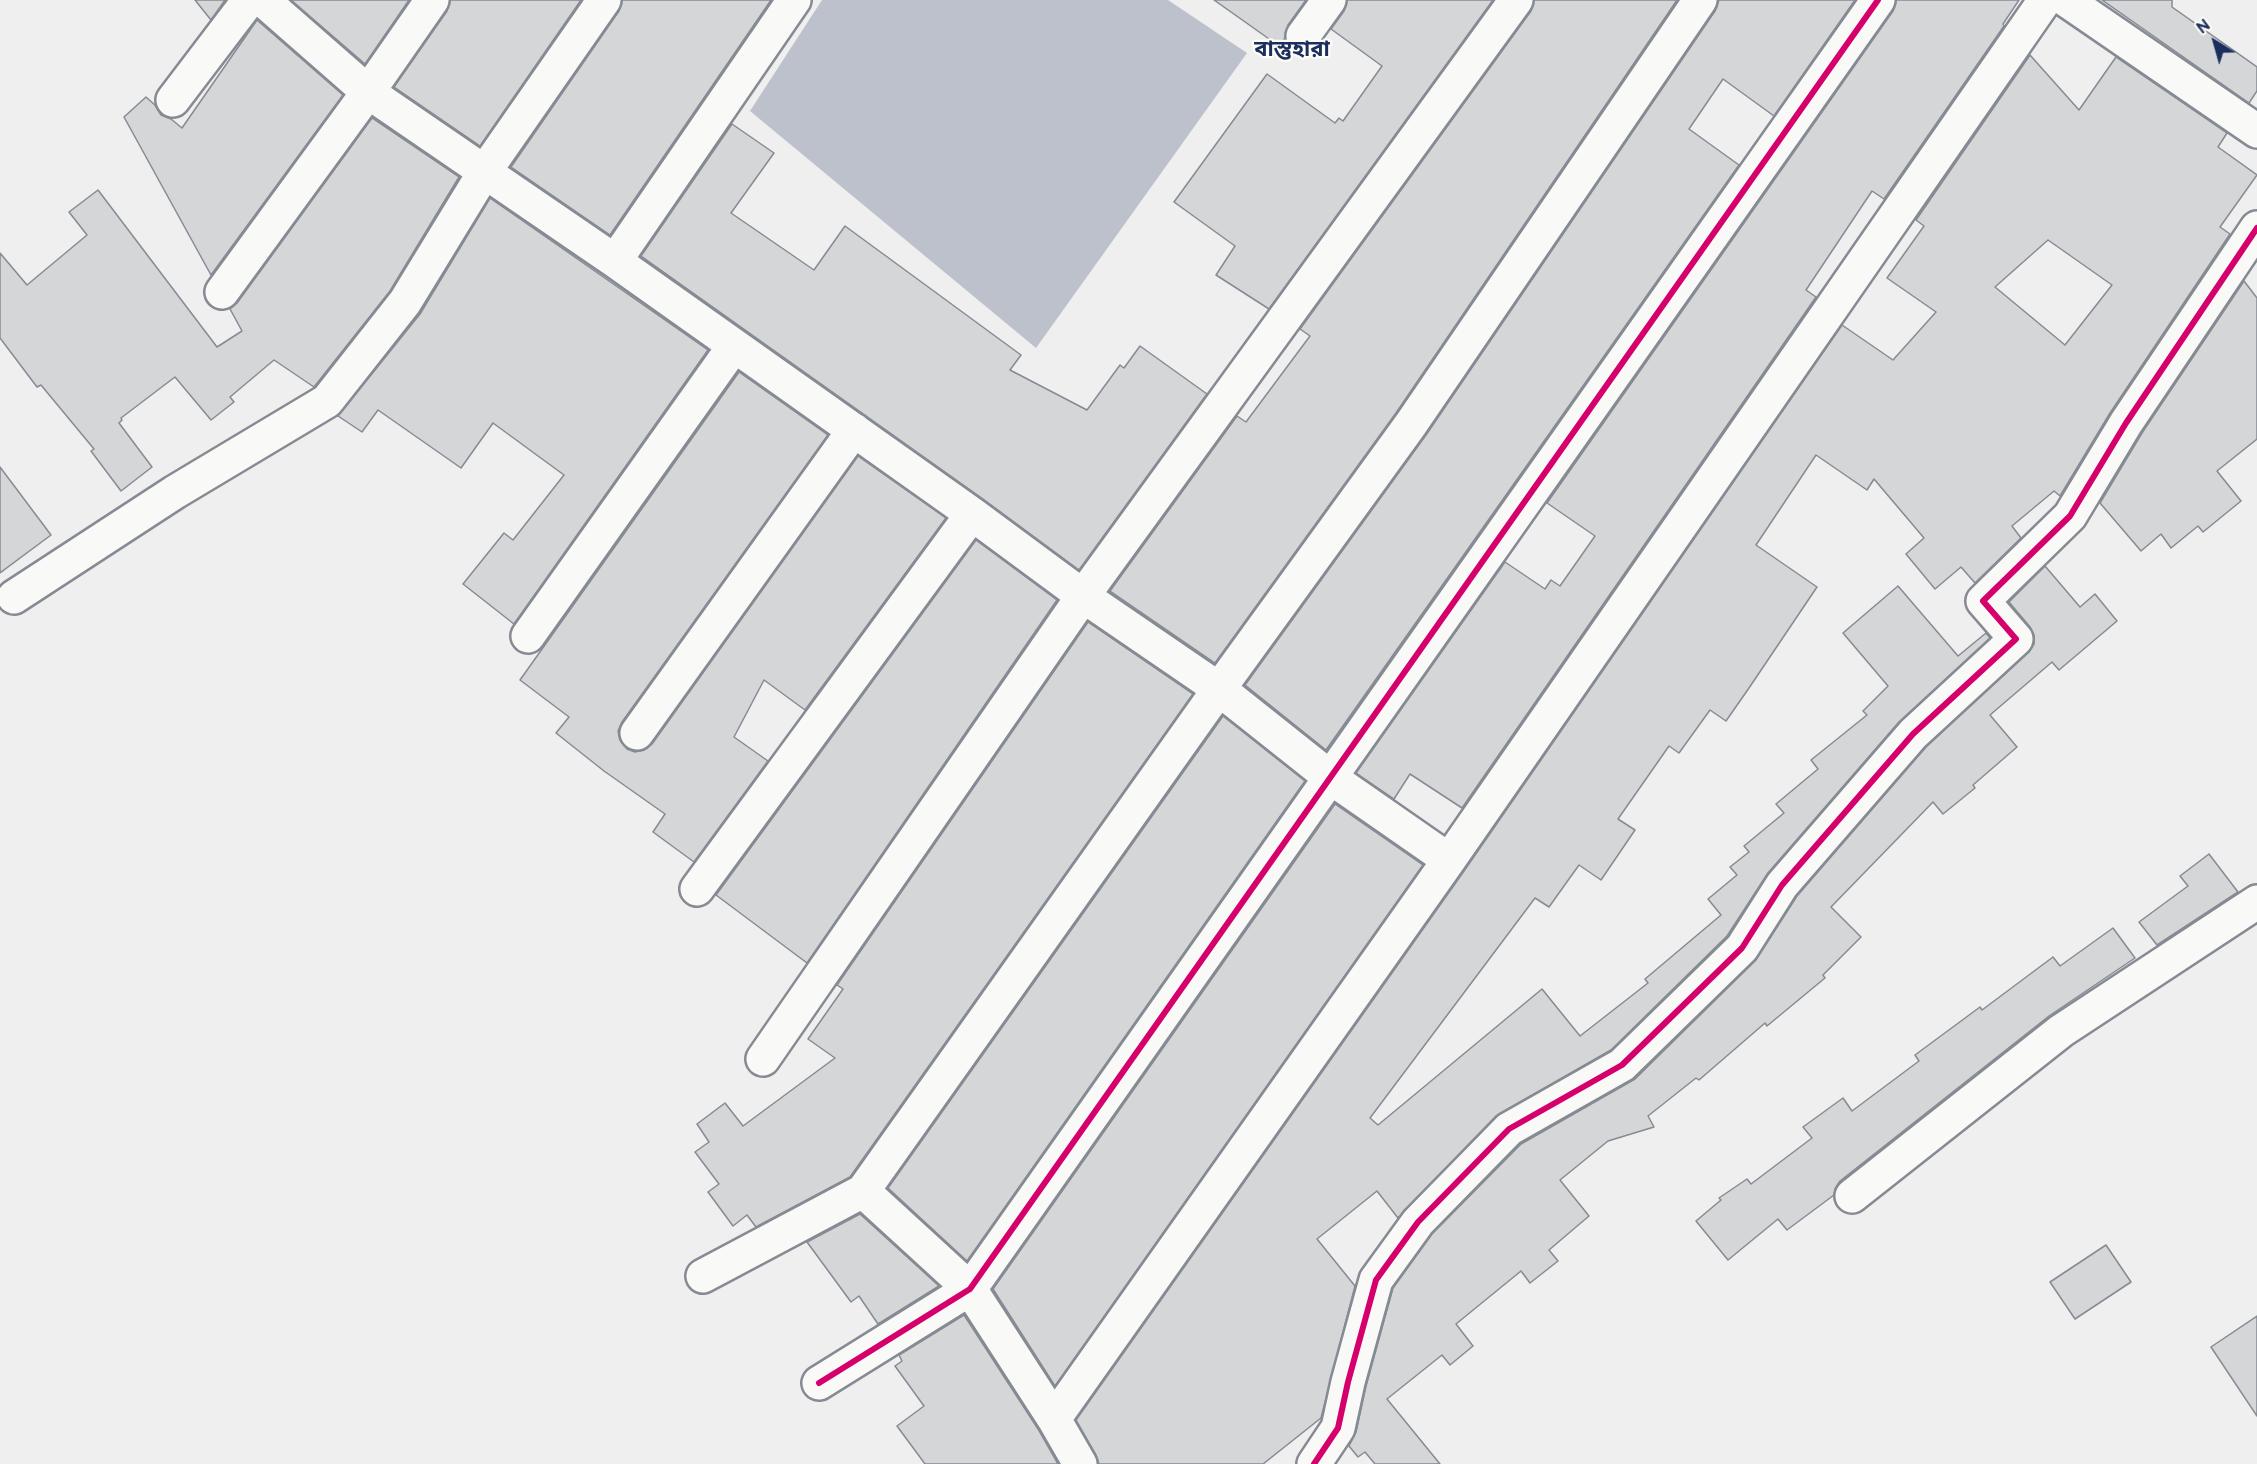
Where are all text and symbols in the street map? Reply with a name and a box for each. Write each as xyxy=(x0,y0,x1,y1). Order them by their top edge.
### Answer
north arrow xyxy=(2185,12,2245,72)
text: N xyxy=(2193,16,2214,38)
district label: বাস্তুহারা xyxy=(1254,37,1330,63)

